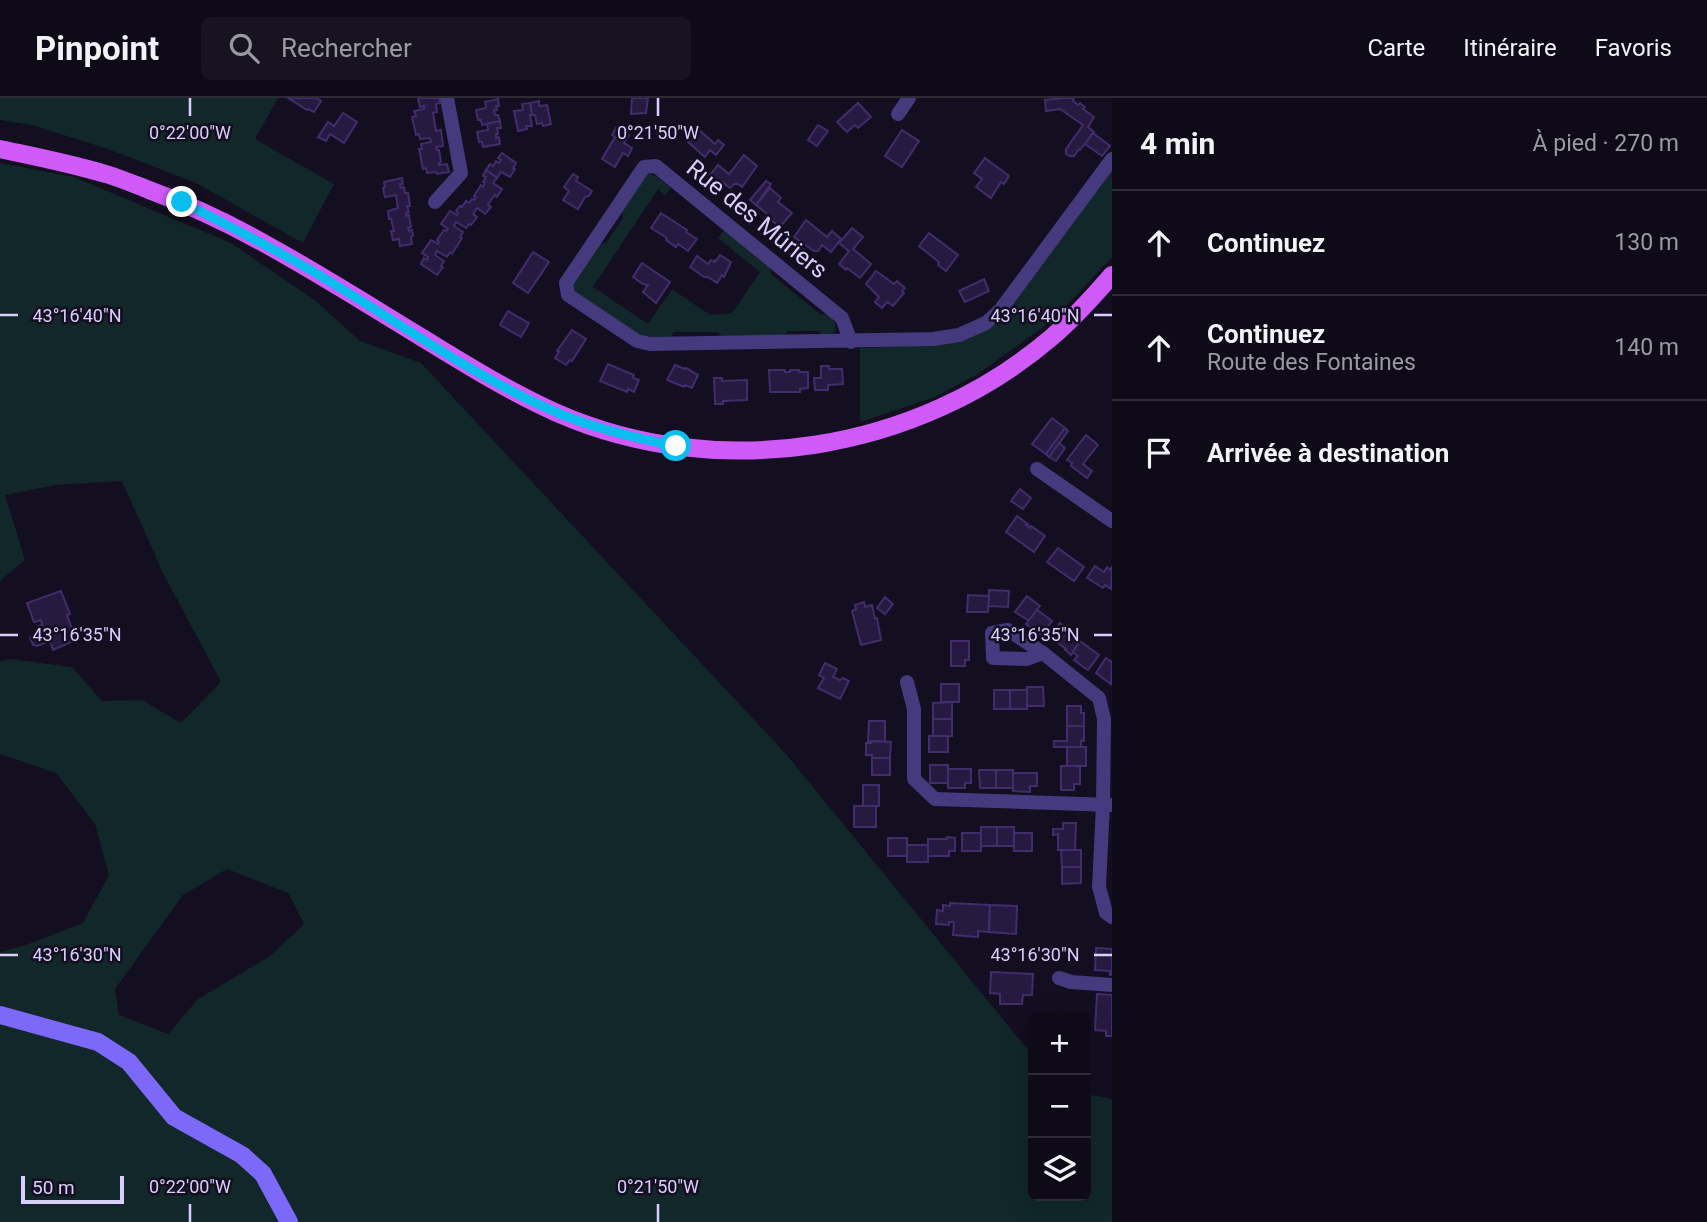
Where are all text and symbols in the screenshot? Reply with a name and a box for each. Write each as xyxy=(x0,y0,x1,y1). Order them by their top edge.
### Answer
search box xyxy=(201,17,691,80)
text: Pinpoint xyxy=(35,29,159,68)
icon: search xyxy=(225,29,263,67)
text: Rechercher xyxy=(281,33,412,63)
text: Carte xyxy=(1367,34,1425,62)
text: Itinéraire xyxy=(1463,34,1557,62)
text: Favoris xyxy=(1595,34,1672,62)
text: 0°22'00"W xyxy=(149,122,231,143)
text: 0°21'50"W xyxy=(617,122,699,143)
text: 4 min xyxy=(1140,126,1215,161)
text: À pied · 270 m xyxy=(1533,130,1679,157)
street label: Rue des Mûriers xyxy=(681,154,833,284)
route end xyxy=(166,186,197,217)
icon: ahead xyxy=(1140,224,1178,262)
text: Continuez xyxy=(1207,228,1325,258)
text: 130 m xyxy=(1614,229,1679,256)
text: 43°16'40"N xyxy=(32,305,122,326)
text: 43°16'40"N xyxy=(990,305,1080,326)
text: Continuez xyxy=(1207,319,1325,349)
icon: ahead xyxy=(1140,329,1178,367)
text: 140 m xyxy=(1614,334,1679,361)
text: Route des Fontaines xyxy=(1207,349,1416,376)
route start xyxy=(660,430,691,461)
icon: arrive xyxy=(1140,434,1178,472)
text: Arrivée à destination xyxy=(1207,438,1449,468)
text: 43°16'35"N xyxy=(32,624,122,645)
text: 43°16'35"N xyxy=(990,624,1080,645)
text: 43°16'30"N xyxy=(32,944,122,965)
text: 43°16'30"N xyxy=(990,944,1080,965)
map controls xyxy=(1028,1012,1091,1201)
button: + xyxy=(1028,1012,1091,1075)
button: − xyxy=(1028,1075,1091,1138)
button: layers xyxy=(1028,1138,1091,1201)
scale bar xyxy=(21,1173,124,1205)
text: 50 m xyxy=(32,1176,75,1199)
text: 0°22'00"W xyxy=(149,1176,231,1197)
text: 0°21'50"W xyxy=(617,1176,699,1197)

